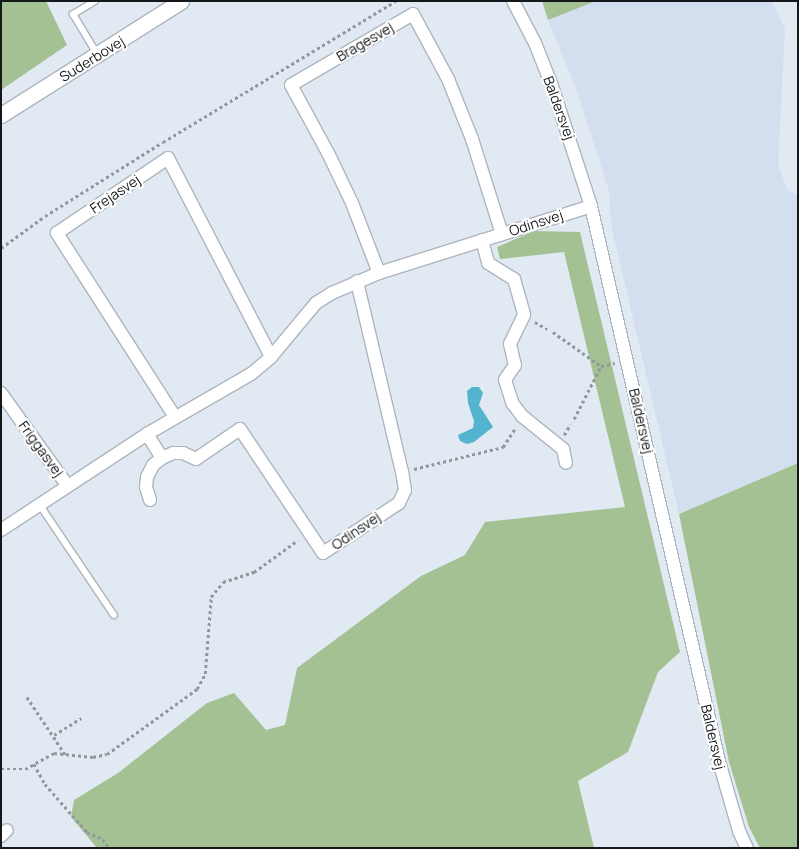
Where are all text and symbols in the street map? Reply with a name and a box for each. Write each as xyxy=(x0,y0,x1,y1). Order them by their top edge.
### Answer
street label: Bragesvej xyxy=(333,19,397,65)
street label: Suderbovej xyxy=(56,32,128,86)
street label: Baldersvej xyxy=(540,74,578,142)
street label: Frejasvej xyxy=(87,171,143,217)
street label: Odinsvej xyxy=(507,206,565,240)
street label: Baldersvej xyxy=(625,387,657,455)
street label: Friggasvej xyxy=(15,418,67,480)
street label: Odinsvej xyxy=(328,508,384,554)
street label: Baldersvej xyxy=(697,703,729,771)

